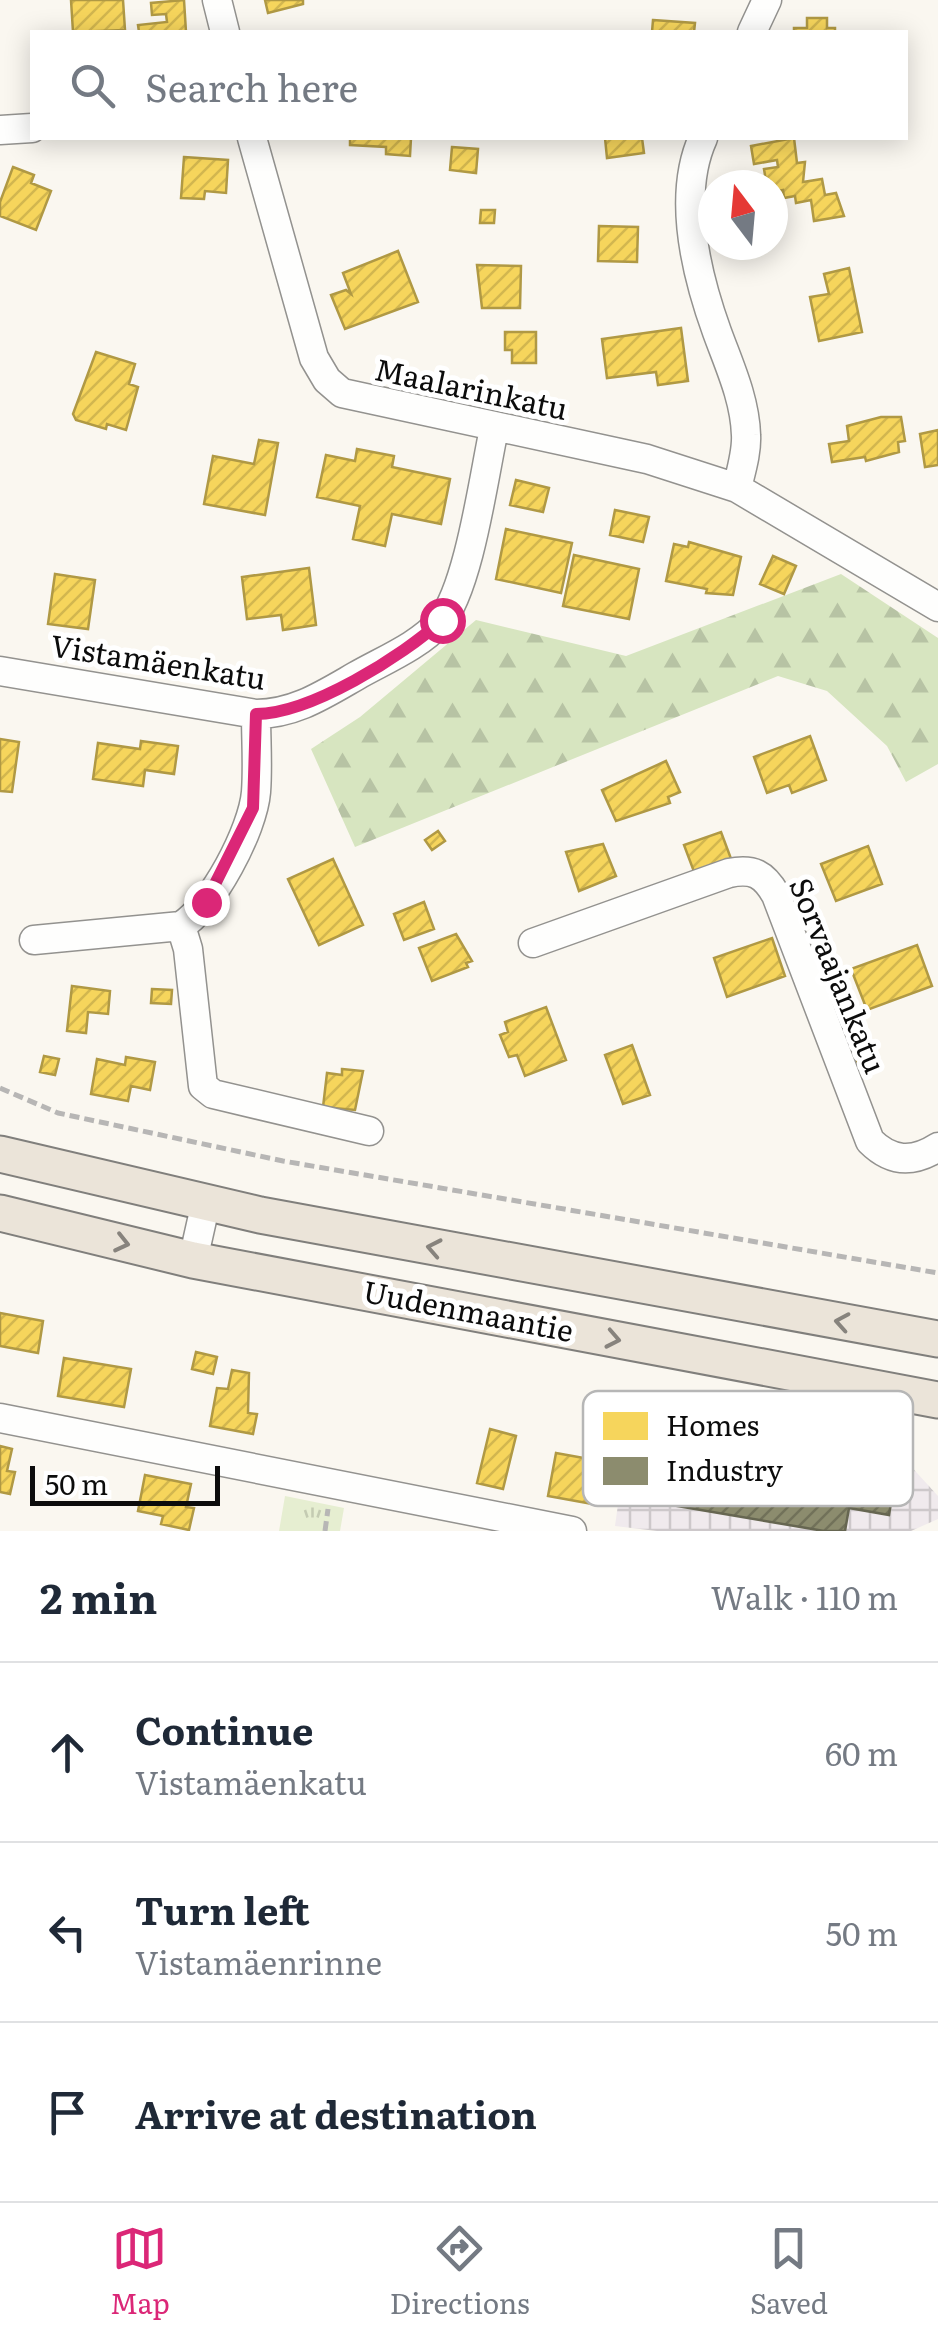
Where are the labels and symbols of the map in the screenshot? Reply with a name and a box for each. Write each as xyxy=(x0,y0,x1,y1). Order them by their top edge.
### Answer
north arrow xyxy=(698,170,788,260)
street label: Maalarinkatu xyxy=(371,345,572,429)
route start xyxy=(420,598,466,644)
street label: Vistamäenkatu xyxy=(48,621,269,699)
street label: Sorvaajankatu xyxy=(781,870,899,1079)
route end xyxy=(184,880,230,926)
one-way arrow xyxy=(113,1231,130,1252)
one-way arrow xyxy=(426,1238,443,1259)
street label: Uudenmaantie xyxy=(360,1267,577,1351)
one-way arrow xyxy=(834,1312,850,1333)
one-way arrow xyxy=(604,1328,621,1349)
legend xyxy=(583,1391,913,1506)
text: Homes xyxy=(666,1403,759,1445)
text: Industry xyxy=(666,1448,784,1490)
scale bar xyxy=(30,1461,220,1506)

